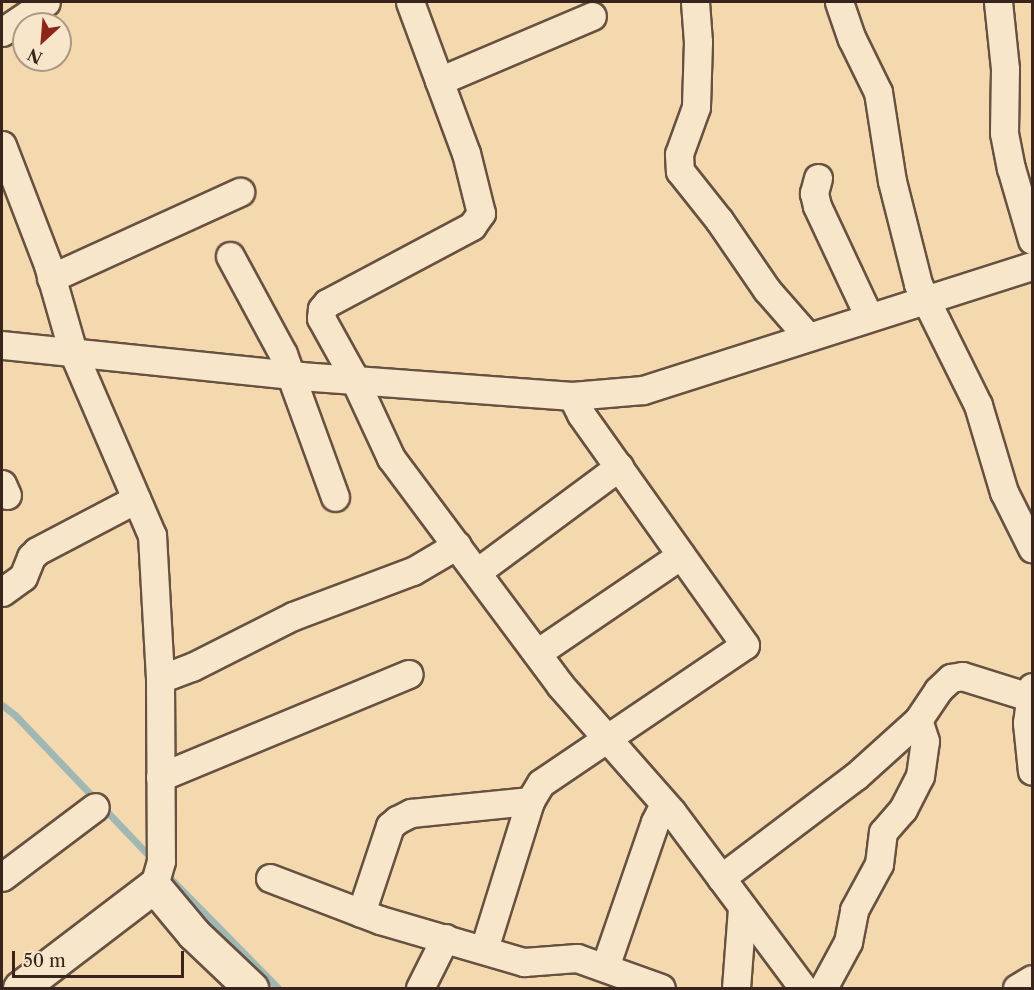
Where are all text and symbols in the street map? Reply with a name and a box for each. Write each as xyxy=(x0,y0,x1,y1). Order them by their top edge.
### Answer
north arrow xyxy=(12,12,72,72)
text: N xyxy=(24,44,46,68)
scale bar xyxy=(15,939,188,977)
text: 50 m xyxy=(23,950,66,972)

